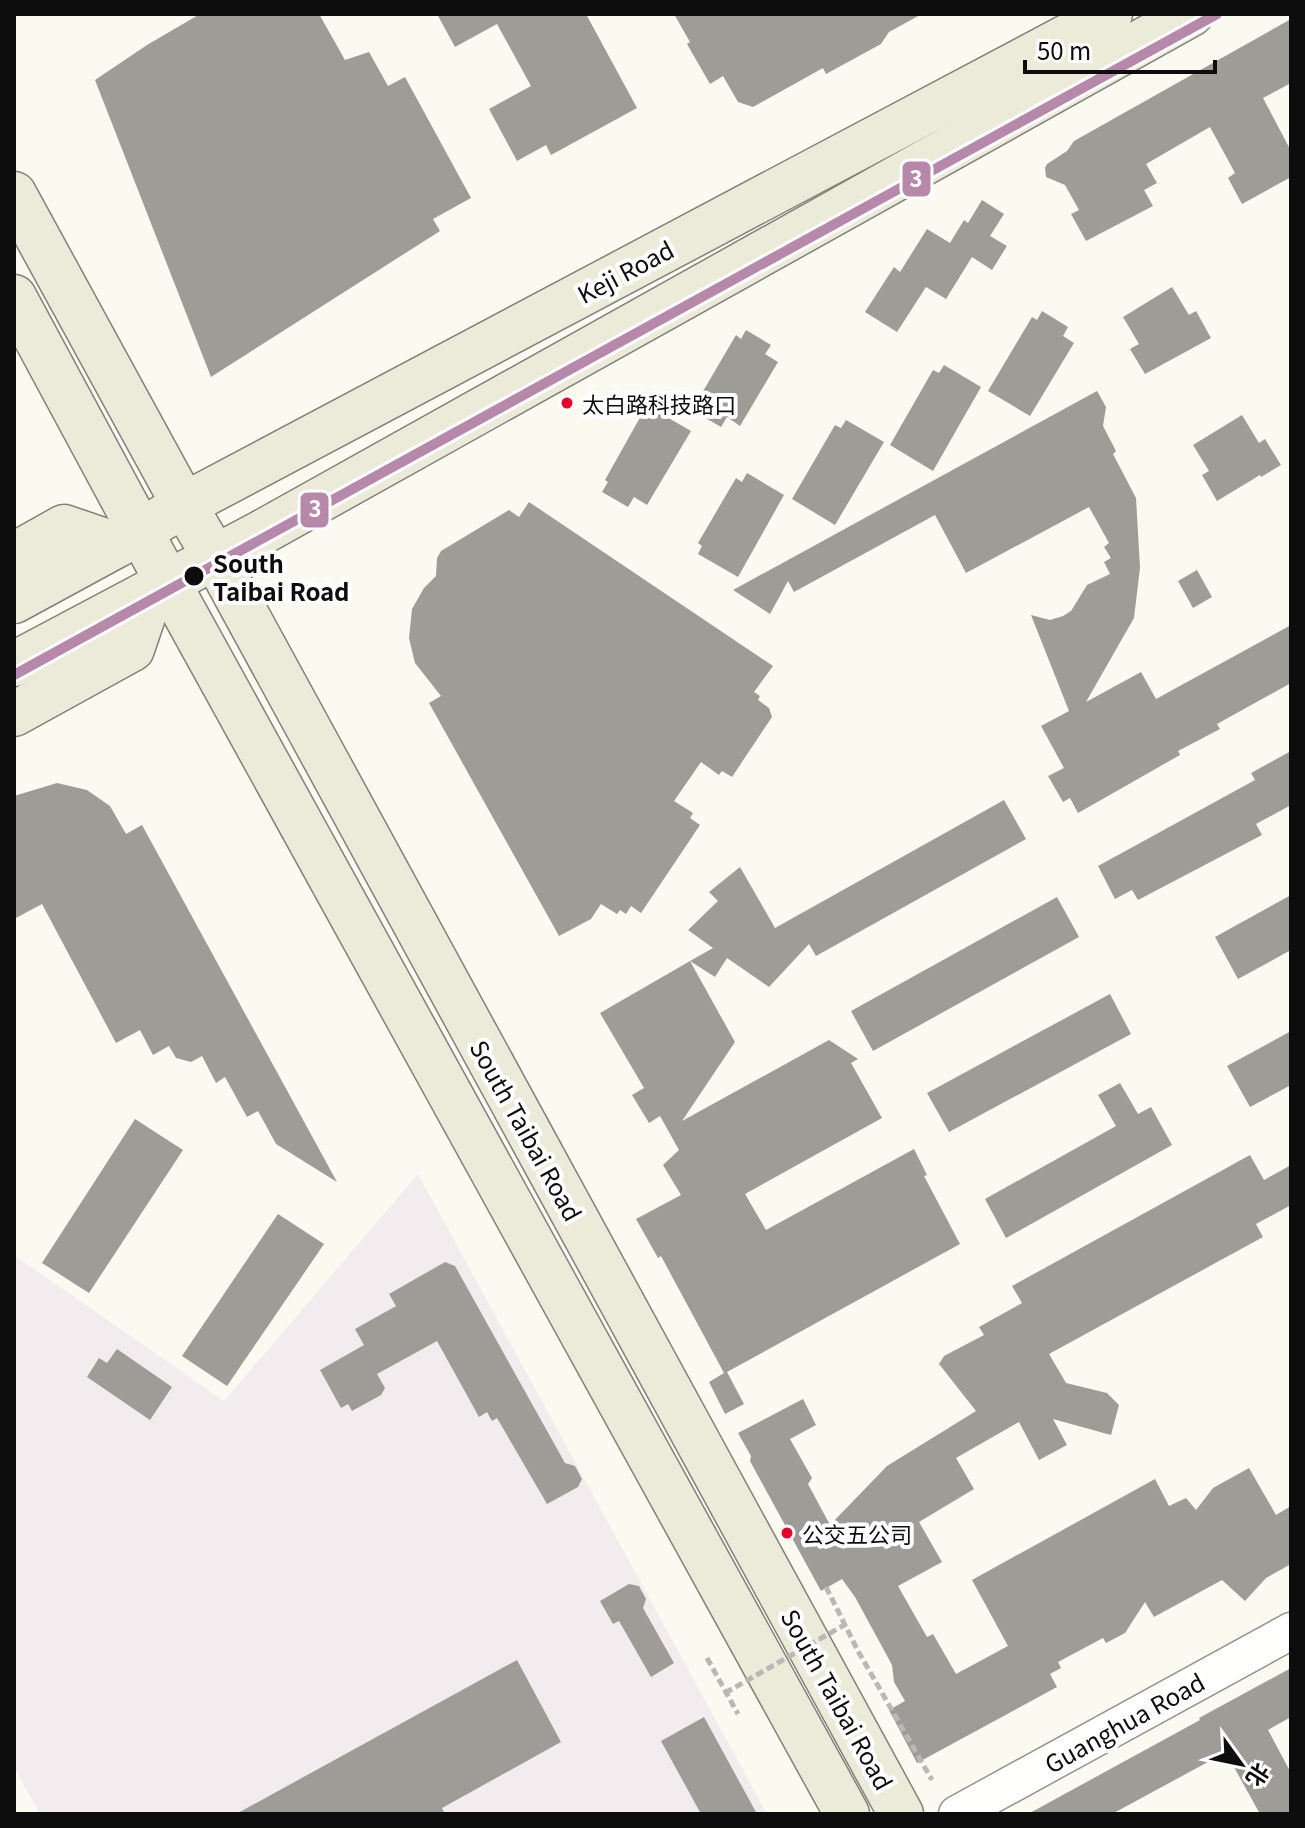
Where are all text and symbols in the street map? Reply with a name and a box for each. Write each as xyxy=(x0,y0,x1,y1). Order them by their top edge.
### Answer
scale bar xyxy=(1025,24,1215,74)
text: 50 m xyxy=(1037,32,1091,67)
line badge: 3 xyxy=(901,160,932,198)
text: 3 xyxy=(910,161,922,193)
street label: Keji Road xyxy=(571,231,679,311)
place label: 太白路科技路口 xyxy=(582,387,736,419)
marker: 太白路科技路口 xyxy=(559,395,575,411)
line badge: 3 xyxy=(299,491,330,529)
text: 3 xyxy=(309,491,321,523)
place label: South Taibai Road xyxy=(213,545,350,608)
marker: South Taibai Road xyxy=(182,564,206,588)
street label: South Taibai Road xyxy=(463,1033,591,1227)
place label: 公交五公司 xyxy=(802,1517,912,1549)
marker: 公交五公司 xyxy=(779,1525,795,1541)
street label: South Taibai Road xyxy=(774,1602,902,1796)
street label: Guanghua Road xyxy=(1038,1663,1210,1781)
north arrow xyxy=(1201,1724,1281,1804)
text: 北 xyxy=(1240,1758,1279,1794)

